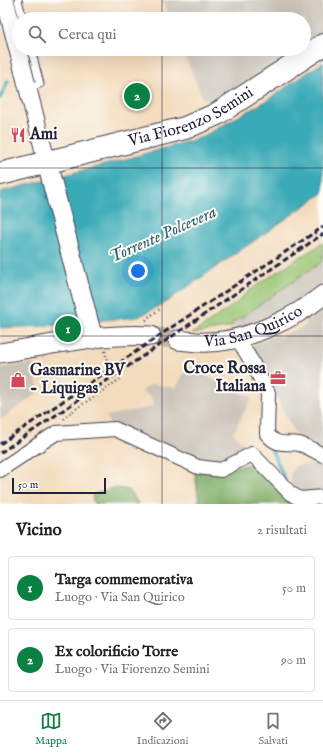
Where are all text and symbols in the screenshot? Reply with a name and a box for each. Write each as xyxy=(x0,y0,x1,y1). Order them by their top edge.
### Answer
search box xyxy=(12,12,311,56)
icon: search xyxy=(26,23,48,45)
text: Cerca qui xyxy=(58,25,117,44)
pin: 2 xyxy=(124,81,150,111)
street label: Via Fiorenzo Semini xyxy=(125,83,257,152)
place label: Ami xyxy=(29,125,58,145)
restaurant icon: Ami xyxy=(9,126,27,144)
water label: Torrente Polcevera xyxy=(106,202,220,268)
your location xyxy=(128,261,148,281)
street label: Via San Quirico xyxy=(203,301,307,352)
pin: 1 xyxy=(55,314,81,344)
place label: Croce Rossa Italiana xyxy=(184,359,267,397)
place label: Gasmarine BV - Liquigas xyxy=(30,361,126,399)
office icon: Croce Rossa Italiana xyxy=(269,369,287,387)
shop icon: Gasmarine BV - Liquigas xyxy=(9,371,27,389)
scale bar xyxy=(12,476,106,495)
text: 50 m xyxy=(18,478,38,492)
text: Vicino xyxy=(16,520,62,541)
text: 2 risultati xyxy=(257,522,307,539)
text: Targa commemorativa xyxy=(55,570,193,589)
text: 1 xyxy=(28,580,32,597)
text: 50 m xyxy=(282,580,306,597)
text: Luogo · Via San Quirico xyxy=(55,589,185,606)
text: Ex colorificio Torre xyxy=(55,642,178,661)
text: 2 xyxy=(27,652,33,669)
text: 90 m xyxy=(281,652,306,669)
text: Luogo · Via Fiorenzo Semini xyxy=(55,661,210,678)
tab: Mappa xyxy=(35,710,67,748)
tab: Indicazioni xyxy=(137,710,188,748)
tab: Salvati xyxy=(258,710,288,748)

